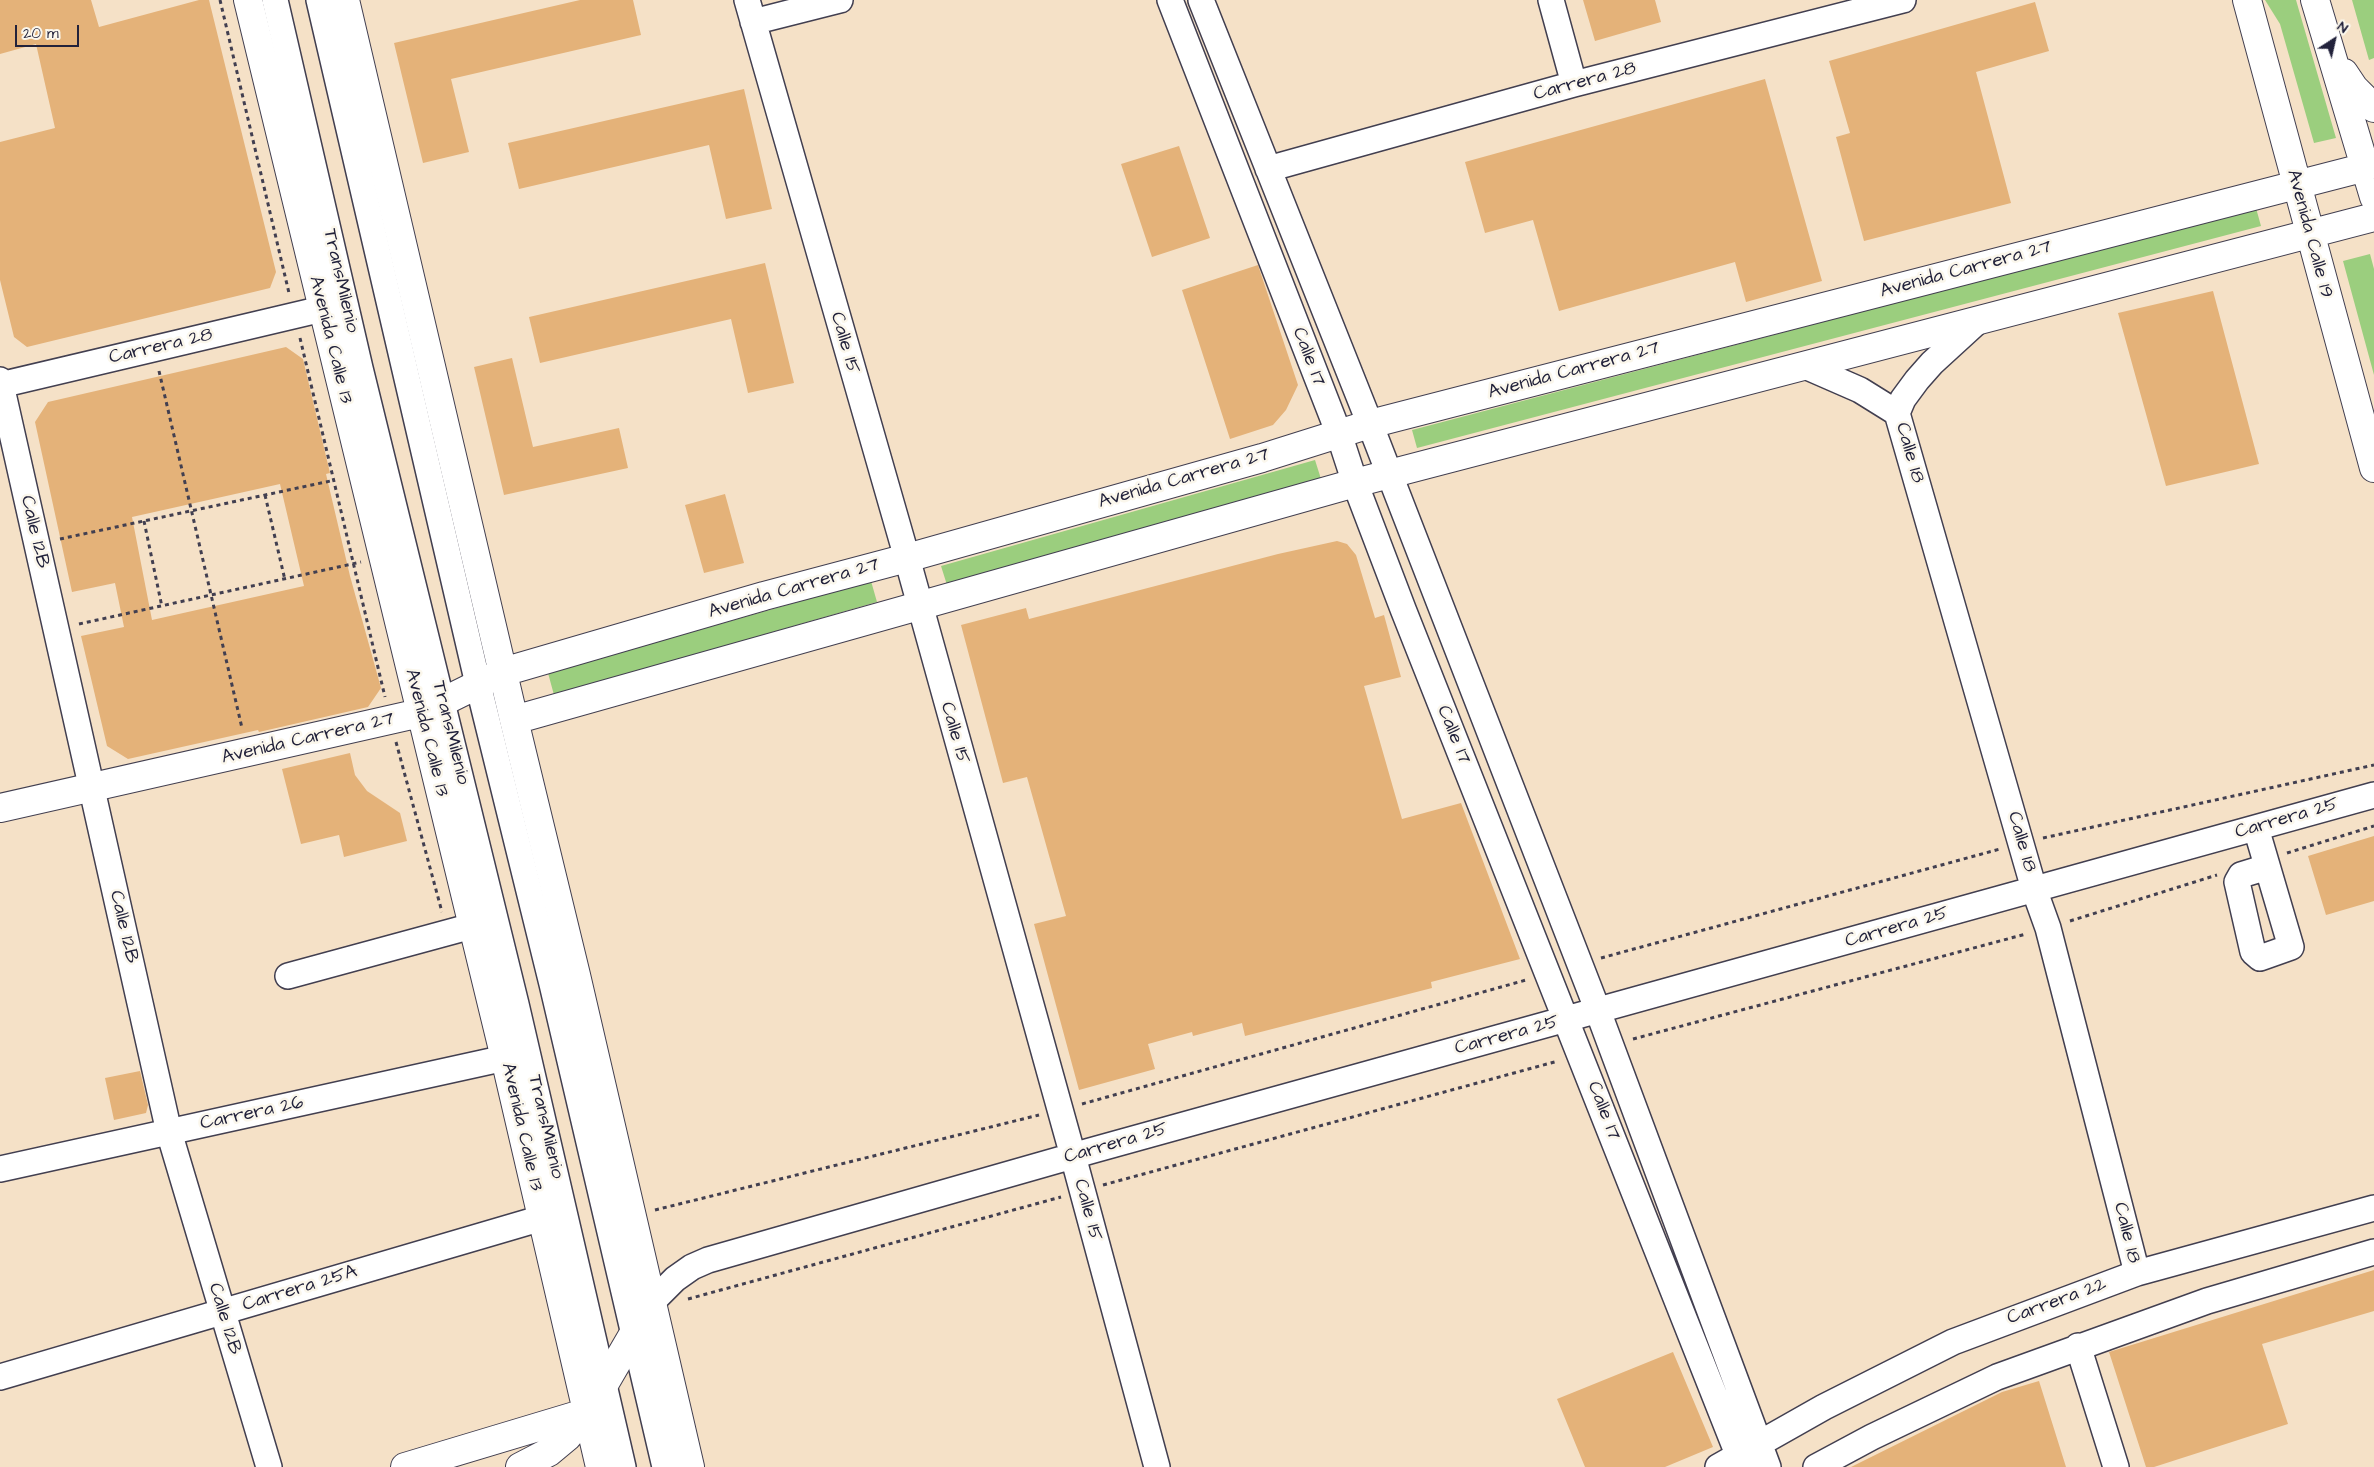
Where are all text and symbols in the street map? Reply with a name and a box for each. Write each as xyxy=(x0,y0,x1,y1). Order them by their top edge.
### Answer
scale bar xyxy=(18,15,81,47)
north arrow xyxy=(2309,15,2359,65)
text: N xyxy=(2333,17,2352,38)
text: 20 m xyxy=(23,23,59,44)
street label: Carrera 28 xyxy=(1531,57,1639,107)
street label: Avenida Calle 19 xyxy=(2281,167,2337,301)
street label: TransMilenio xyxy=(317,227,363,335)
street label: Avenida Carrera 27 xyxy=(1878,236,2054,304)
street label: Avenida Calle 13 xyxy=(303,274,357,406)
street label: Calle 15 xyxy=(824,310,864,376)
street label: Carrera 28 xyxy=(107,324,215,370)
street label: Calle 17 xyxy=(1286,324,1330,390)
street label: Avenida Carrera 27 xyxy=(1486,337,1662,405)
street label: Calle 18 xyxy=(1890,420,1928,486)
street label: Avenida Carrera 27 xyxy=(1096,444,1272,514)
street label: Calle 12B xyxy=(15,493,53,571)
street label: Avenida Carrera 27 xyxy=(706,554,882,624)
street label: Avenida Calle 13 xyxy=(399,667,453,799)
street label: TransMilenio xyxy=(426,679,474,787)
street label: Calle 15 xyxy=(934,700,974,766)
street label: Calle 17 xyxy=(1431,702,1475,768)
street label: Avenida Carrera 27 xyxy=(220,708,396,770)
street label: Carrera 25 xyxy=(2233,793,2341,845)
street label: Calle 18 xyxy=(2002,809,2040,875)
street label: Calle 12B xyxy=(104,888,142,966)
street label: Carrera 25 xyxy=(1843,902,1951,954)
street label: Carrera 25 xyxy=(1453,1011,1561,1061)
street label: Avenida Calle 13 xyxy=(495,1061,547,1193)
street label: TransMilenio xyxy=(522,1073,568,1181)
street label: Calle 17 xyxy=(1581,1078,1625,1144)
street label: Carrera 26 xyxy=(198,1092,306,1136)
street label: Carrera 25 xyxy=(1062,1118,1170,1170)
street label: Calle 15 xyxy=(1068,1177,1106,1243)
street label: Calle 18 xyxy=(2107,1200,2145,1266)
street label: Carrera 25A xyxy=(240,1261,360,1317)
street label: Carrera 22 xyxy=(2004,1274,2110,1330)
street label: Calle 12B xyxy=(202,1280,246,1358)

